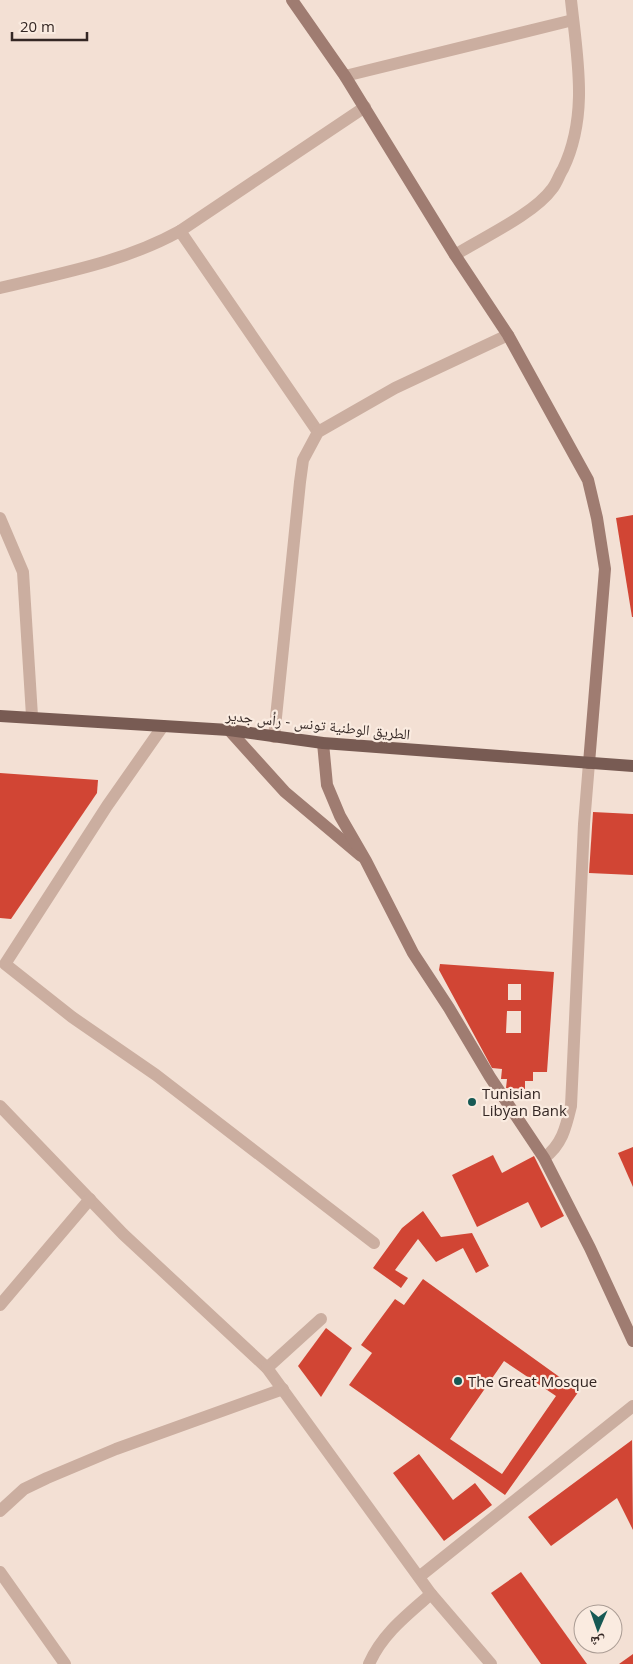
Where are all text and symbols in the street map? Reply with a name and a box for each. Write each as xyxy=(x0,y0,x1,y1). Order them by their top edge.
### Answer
scale bar xyxy=(12,10,88,42)
text: 20 m xyxy=(20,16,55,36)
street label: الطريق الوطنية تونس - رأس جدير xyxy=(224,704,411,745)
place label: Tunisian Libyan Bank xyxy=(482,1083,567,1120)
marker: Tunisian Libyan Bank xyxy=(466,1096,478,1108)
place label: The Great Mosque xyxy=(468,1371,597,1391)
marker: The Great Mosque xyxy=(452,1375,464,1387)
north arrow xyxy=(573,1604,623,1654)
text: ش xyxy=(590,1633,605,1652)

